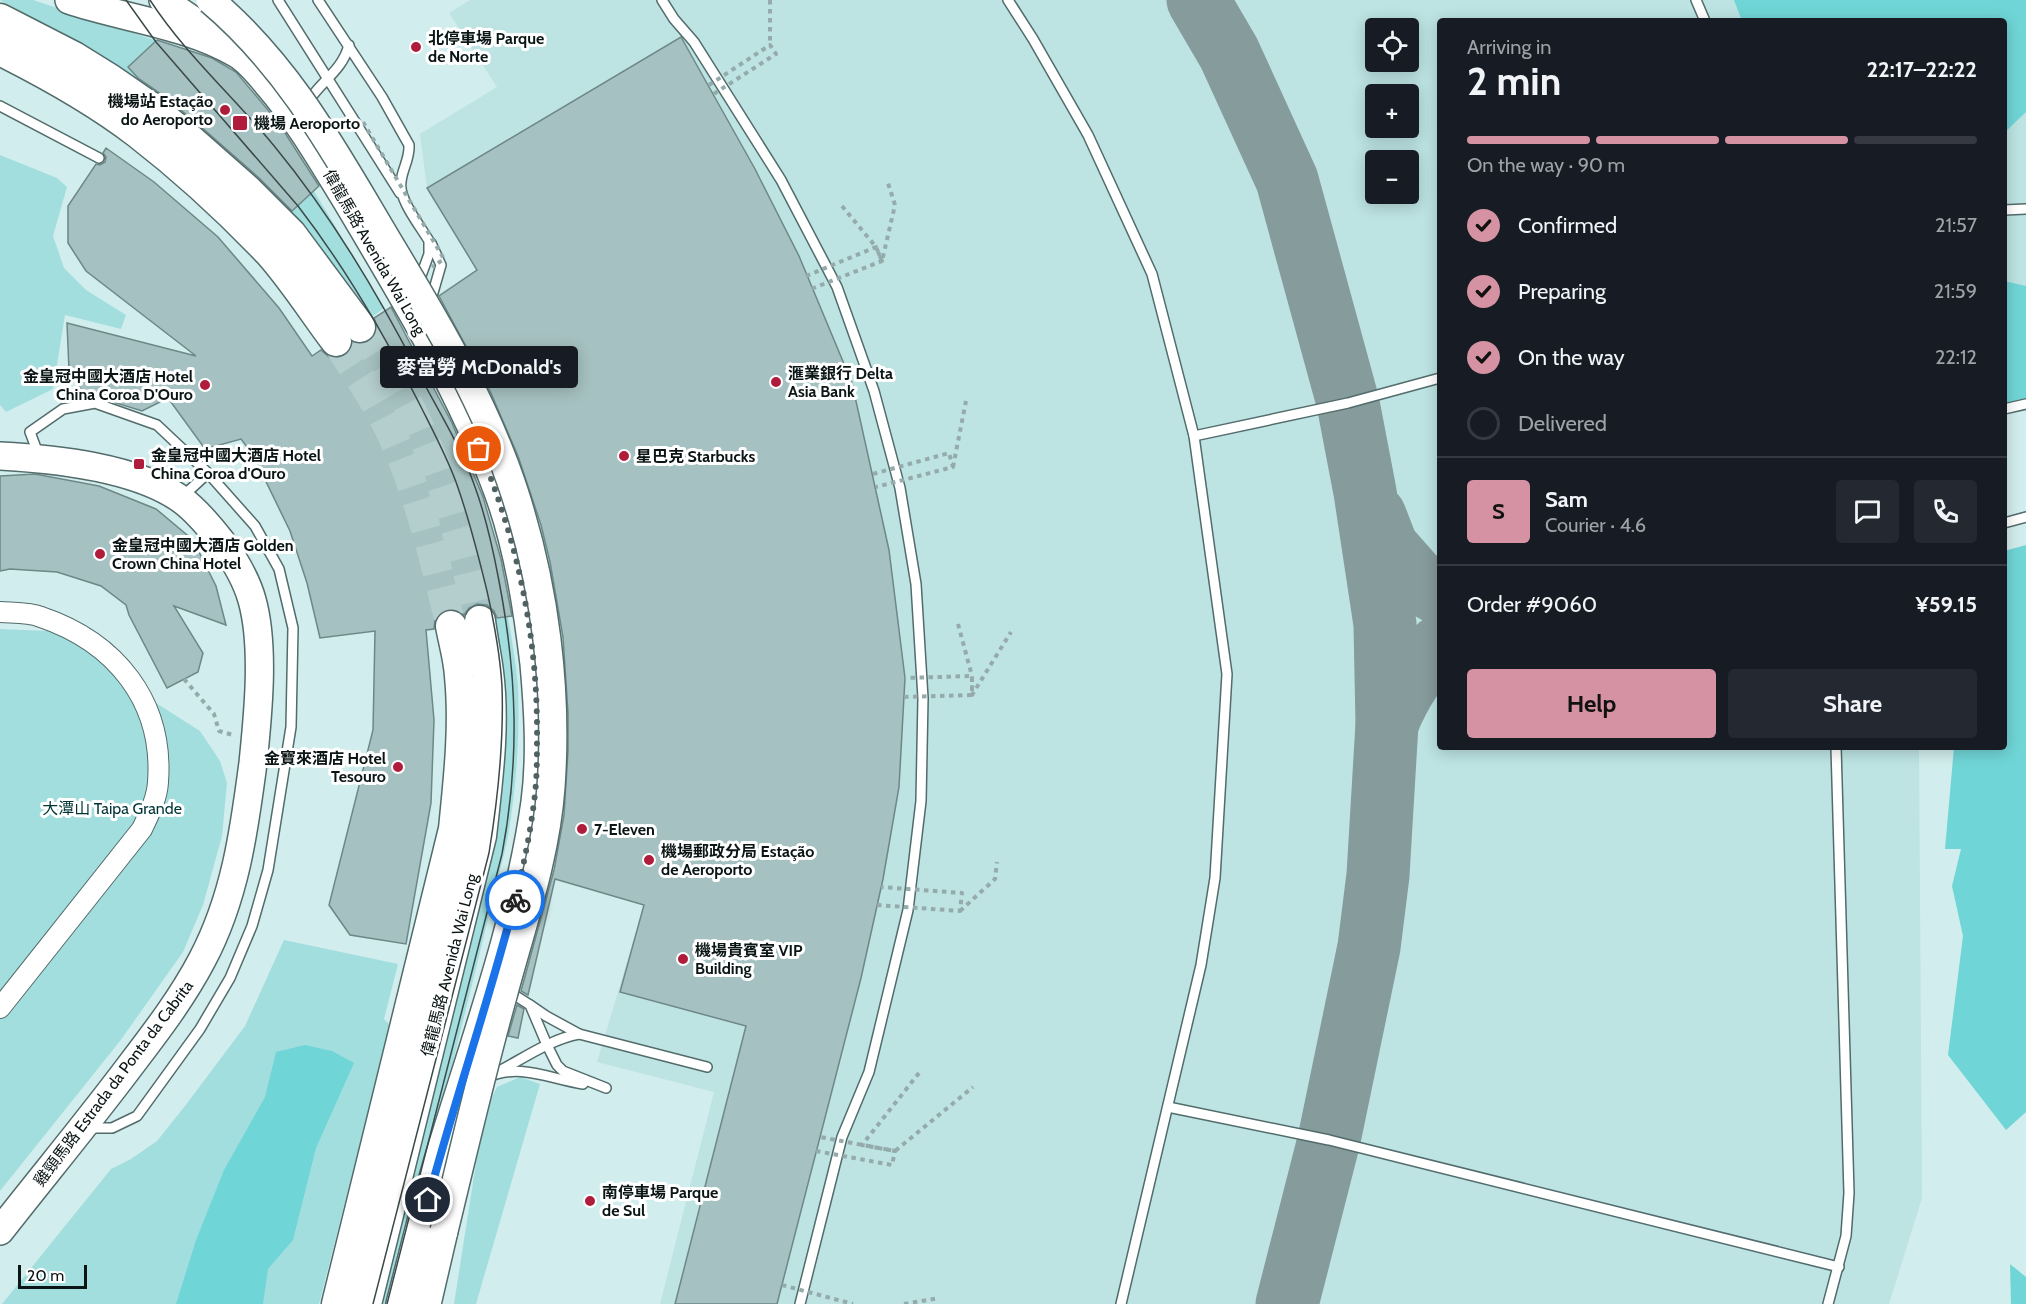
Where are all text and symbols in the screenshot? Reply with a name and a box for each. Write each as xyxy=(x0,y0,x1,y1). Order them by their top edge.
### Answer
map controls xyxy=(1365,18,1419,204)
button: locate xyxy=(1365,18,1419,72)
place label: 北停車場 Parque de Norte xyxy=(428,29,544,66)
text: Arriving in xyxy=(1467,35,1551,59)
marker: 北停車場 Parque de Norte xyxy=(409,40,423,54)
text: 22:17–22:22 xyxy=(1866,56,1977,83)
text: 2 min xyxy=(1467,57,1561,105)
button: + xyxy=(1365,84,1419,138)
place label: 機場站 Estação do Aeroporto xyxy=(108,92,213,129)
marker: 機場站 Estação do Aeroporto xyxy=(218,103,232,117)
marker: 機場 Aeroporto xyxy=(231,114,249,132)
place label: 機場 Aeroporto xyxy=(254,114,360,133)
button: − xyxy=(1365,150,1419,204)
text: On the way · 90 m xyxy=(1467,153,1625,177)
street label: 偉龍馬路 Avenida Wai Long xyxy=(319,166,430,339)
icon: check xyxy=(1467,209,1500,242)
text: Confirmed xyxy=(1518,212,1617,239)
text: 21:57 xyxy=(1935,213,1977,237)
icon: check xyxy=(1467,275,1500,308)
text: Preparing xyxy=(1518,278,1606,305)
text: 21:59 xyxy=(1934,279,1977,303)
icon: check xyxy=(1467,341,1500,374)
text: On the way xyxy=(1518,344,1625,371)
text: 22:12 xyxy=(1935,345,1977,369)
callout: 麥當勞 McDonald's xyxy=(380,347,578,389)
text: 麥當勞 McDonald's xyxy=(396,355,562,379)
place label: 滙業銀行 Delta Asia Bank xyxy=(788,364,893,401)
place label: 金皇冠中國大酒店 Hotel China Coroa D'Ouro xyxy=(23,367,193,404)
marker: 滙業銀行 Delta Asia Bank xyxy=(769,375,783,389)
marker: 金皇冠中國大酒店 Hotel China Coroa D'Ouro xyxy=(198,378,212,392)
text: Delivered xyxy=(1518,410,1607,437)
pin xyxy=(453,423,504,474)
icon: bag xyxy=(462,432,495,465)
place label: 金皇冠中國大酒店 Hotel China Coroa d'Ouro xyxy=(151,446,321,483)
place label: 星巴克 Starbucks xyxy=(636,447,755,466)
marker: 星巴克 Starbucks xyxy=(617,449,631,463)
marker: 金皇冠中國大酒店 Hotel China Coroa d'Ouro xyxy=(132,457,146,471)
button: chat xyxy=(1836,480,1899,543)
button: phone xyxy=(1914,480,1977,543)
text: Sam xyxy=(1545,486,1588,513)
text: S xyxy=(1492,498,1505,525)
text: Courier · 4.6 xyxy=(1545,513,1646,537)
place label: 金皇冠中國大酒店 Golden Crown China Hotel xyxy=(112,536,294,573)
marker: 金皇冠中國大酒店 Golden Crown China Hotel xyxy=(93,547,107,561)
text: Order #9060 xyxy=(1467,591,1597,618)
text: ¥59.15 xyxy=(1915,591,1977,618)
button: Help xyxy=(1467,669,1716,738)
button: Share xyxy=(1728,669,1977,738)
place label: 金寶來酒店 Hotel Tesouro xyxy=(264,749,386,786)
marker: 金寶來酒店 Hotel Tesouro xyxy=(391,760,405,774)
park label: 大潭山 Taipa Grande xyxy=(42,799,182,818)
place label: 7-Eleven xyxy=(594,820,655,839)
marker: 7-Eleven xyxy=(575,822,589,836)
place label: 機場郵政分局 Estação de Aeroporto xyxy=(661,842,814,879)
marker: 機場郵政分局 Estação de Aeroporto xyxy=(642,853,656,867)
courier xyxy=(485,870,545,930)
street label: 偉龍馬路 Avenida Wai Long xyxy=(418,871,482,1059)
icon: bike xyxy=(499,884,532,917)
place label: 機場貴賓室 VIP Building xyxy=(695,941,803,978)
marker: 機場貴賓室 VIP Building xyxy=(676,952,690,966)
street label: 雞頸馬路 Estrada da Ponta da Cabrita xyxy=(30,976,197,1190)
pin xyxy=(402,1174,453,1225)
icon: home xyxy=(411,1183,444,1216)
place label: 南停車場 Parque de Sul xyxy=(602,1183,718,1220)
marker: 南停車場 Parque de Sul xyxy=(583,1194,597,1208)
scale bar xyxy=(18,1262,87,1290)
text: 20 m xyxy=(27,1266,64,1285)

